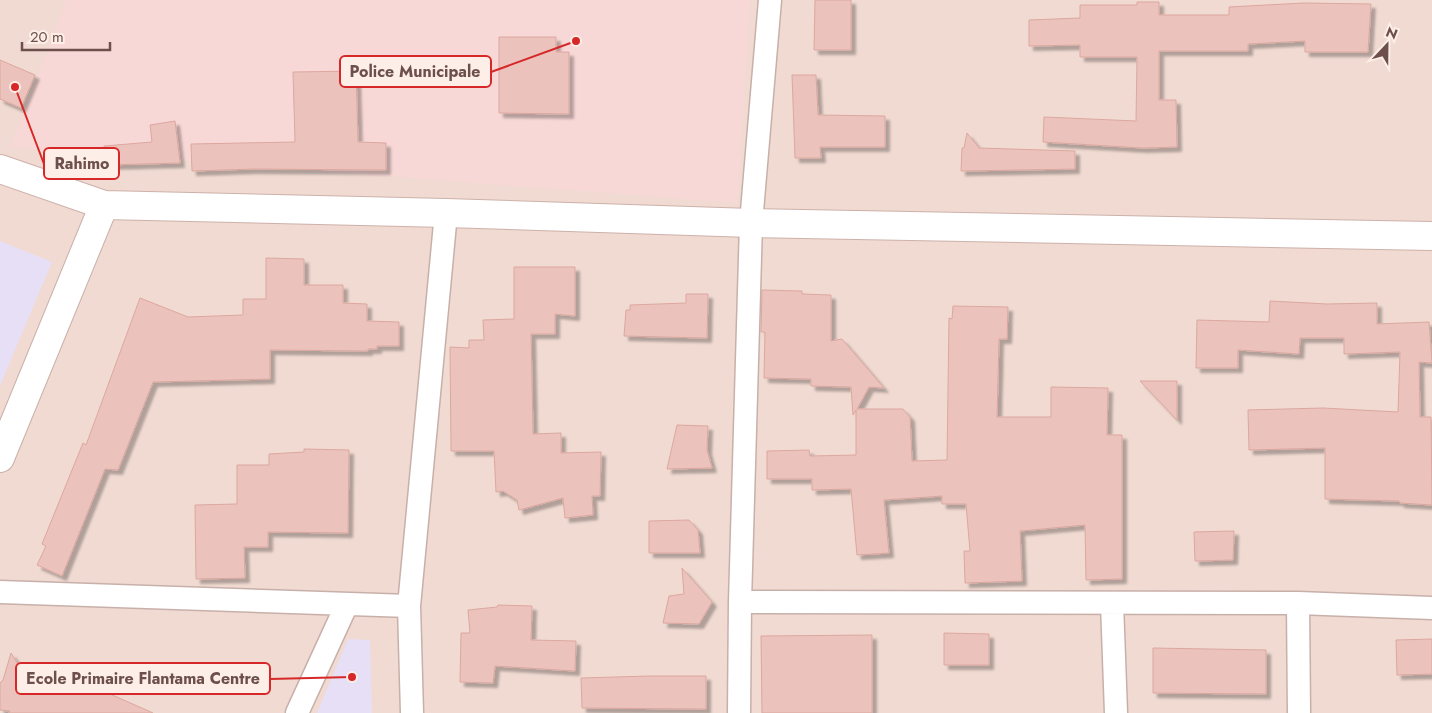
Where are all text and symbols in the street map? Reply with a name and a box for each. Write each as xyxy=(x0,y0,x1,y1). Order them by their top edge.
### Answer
scale bar xyxy=(22,20,110,52)
north arrow xyxy=(1362,20,1412,70)
text: N xyxy=(1383,22,1401,44)
text: 20 m xyxy=(30,26,64,48)
callout: Police Municipale xyxy=(340,56,491,87)
text: Police Municipale xyxy=(350,60,480,83)
callout: Rahimo xyxy=(44,148,119,179)
text: Rahimo xyxy=(54,152,110,175)
callout: Ecole Primaire Flantama Centre xyxy=(16,663,270,694)
text: Ecole Primaire Flantama Centre xyxy=(26,667,260,690)

